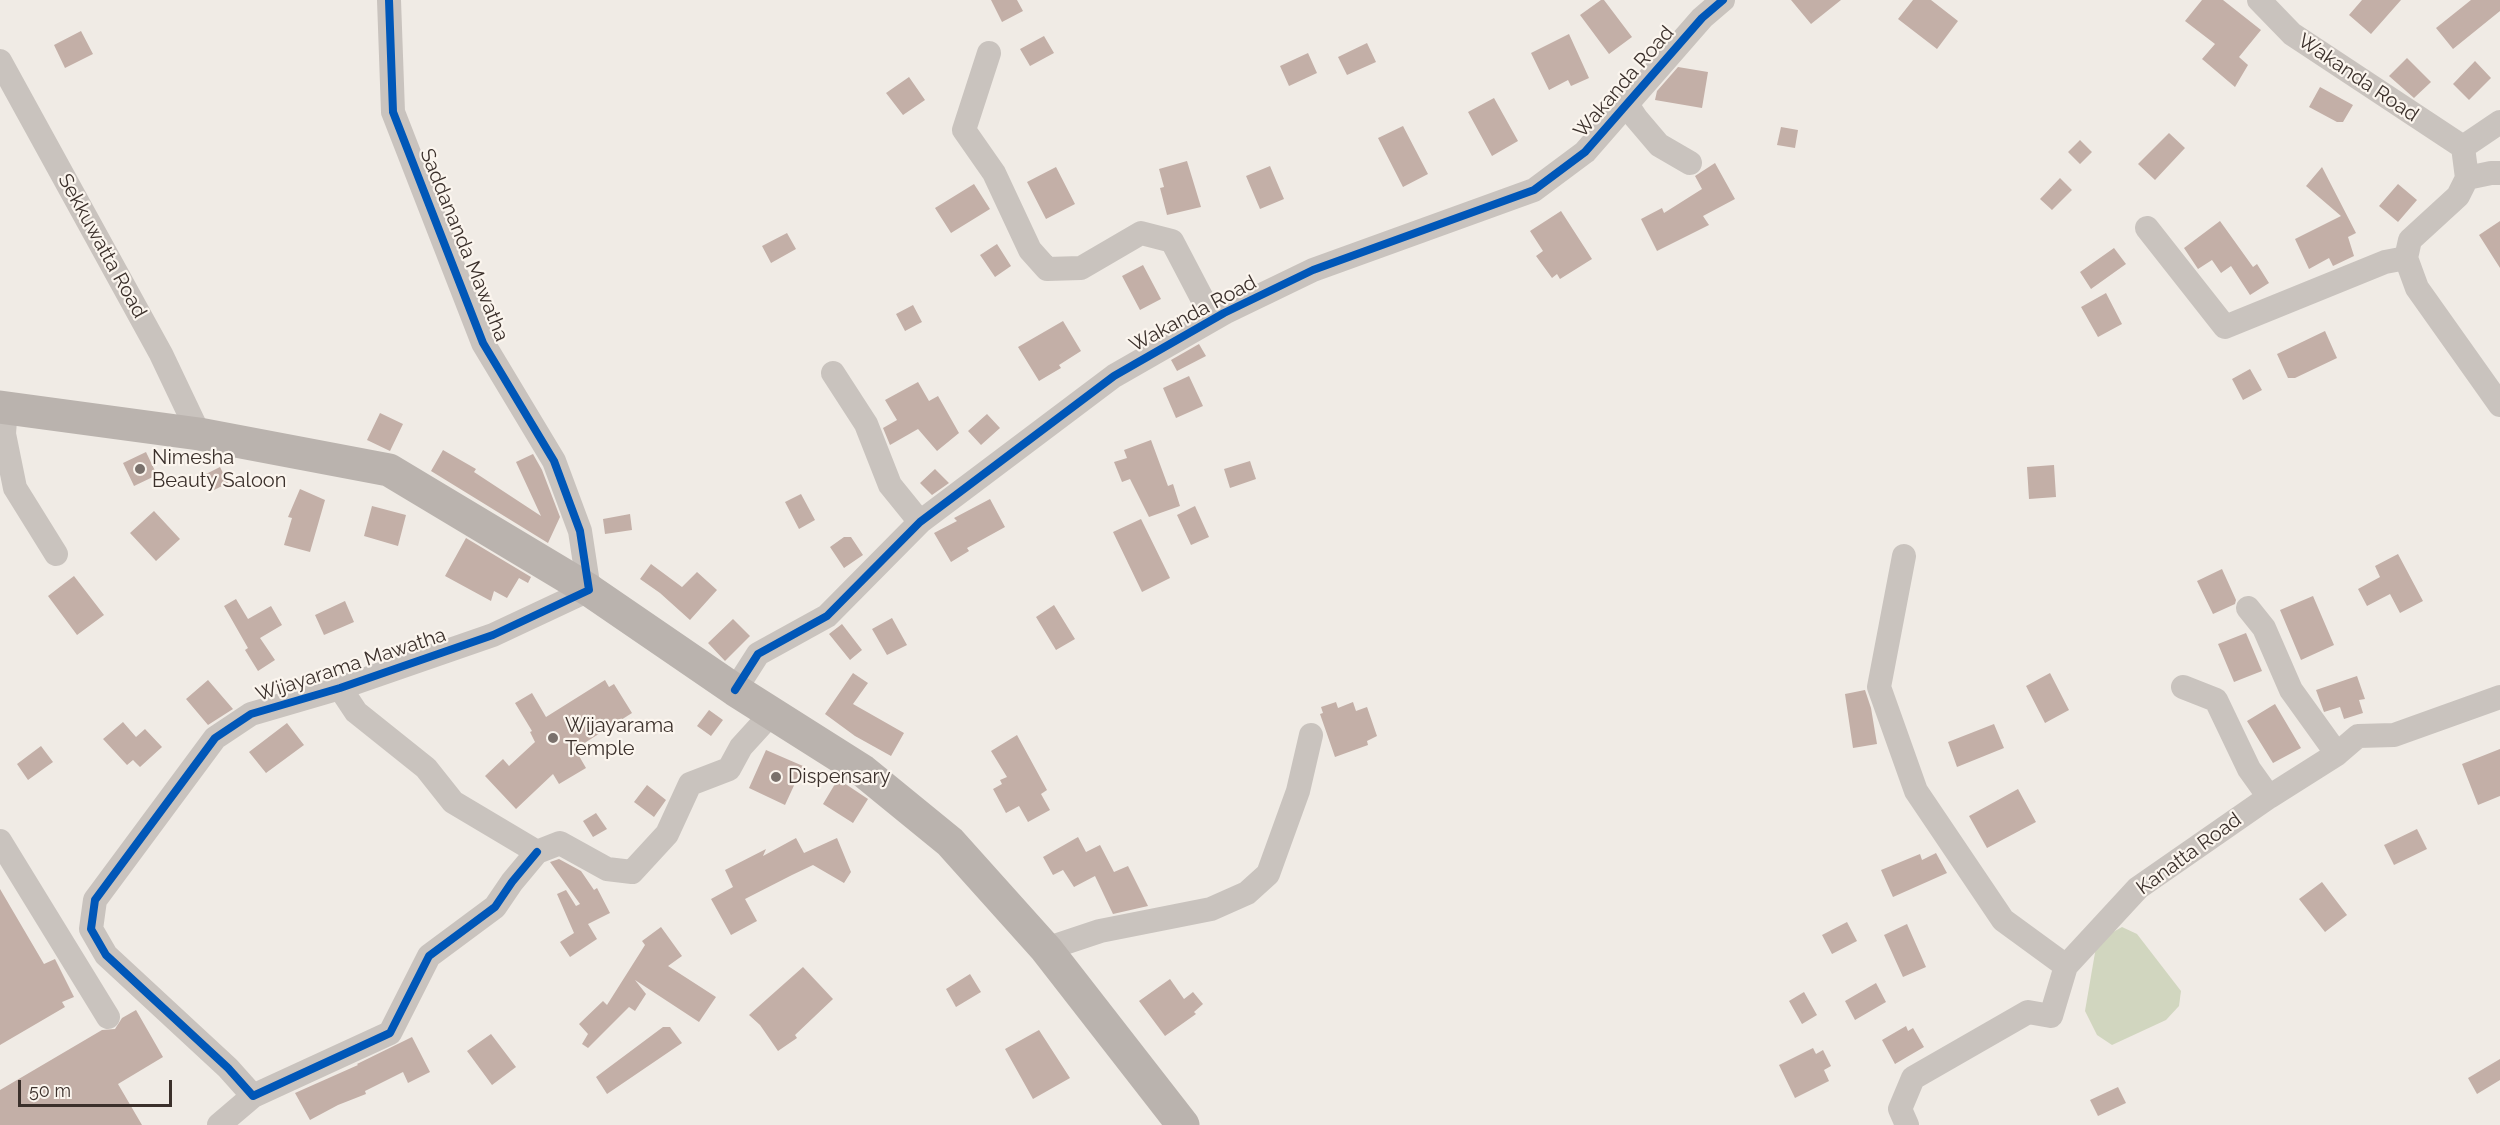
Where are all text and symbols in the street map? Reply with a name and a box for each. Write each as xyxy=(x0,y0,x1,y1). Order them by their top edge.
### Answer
street label: Wakanda Road xyxy=(1569,21,1679,143)
street label: Wakanda Road xyxy=(2293,29,2423,127)
street label: Saddananda Mawatha xyxy=(414,145,514,345)
street label: Sekkuwatta Road xyxy=(52,170,152,322)
street label: Wakanda Road xyxy=(1125,270,1261,358)
place label: Nimesha Beauty Saloon xyxy=(152,446,286,493)
marker: Nimesha Beauty Saloon xyxy=(133,462,147,476)
street label: Wijayarama Mawatha xyxy=(253,623,449,707)
place label: Wijayarama Temple xyxy=(565,714,674,761)
marker: Wijayarama Temple xyxy=(546,731,560,745)
place label: Dispensary xyxy=(788,765,890,789)
marker: Dispensary xyxy=(769,770,783,784)
street label: Kanatta Road xyxy=(2132,808,2246,900)
scale bar xyxy=(21,1068,176,1106)
text: 50 m xyxy=(29,1080,71,1101)

